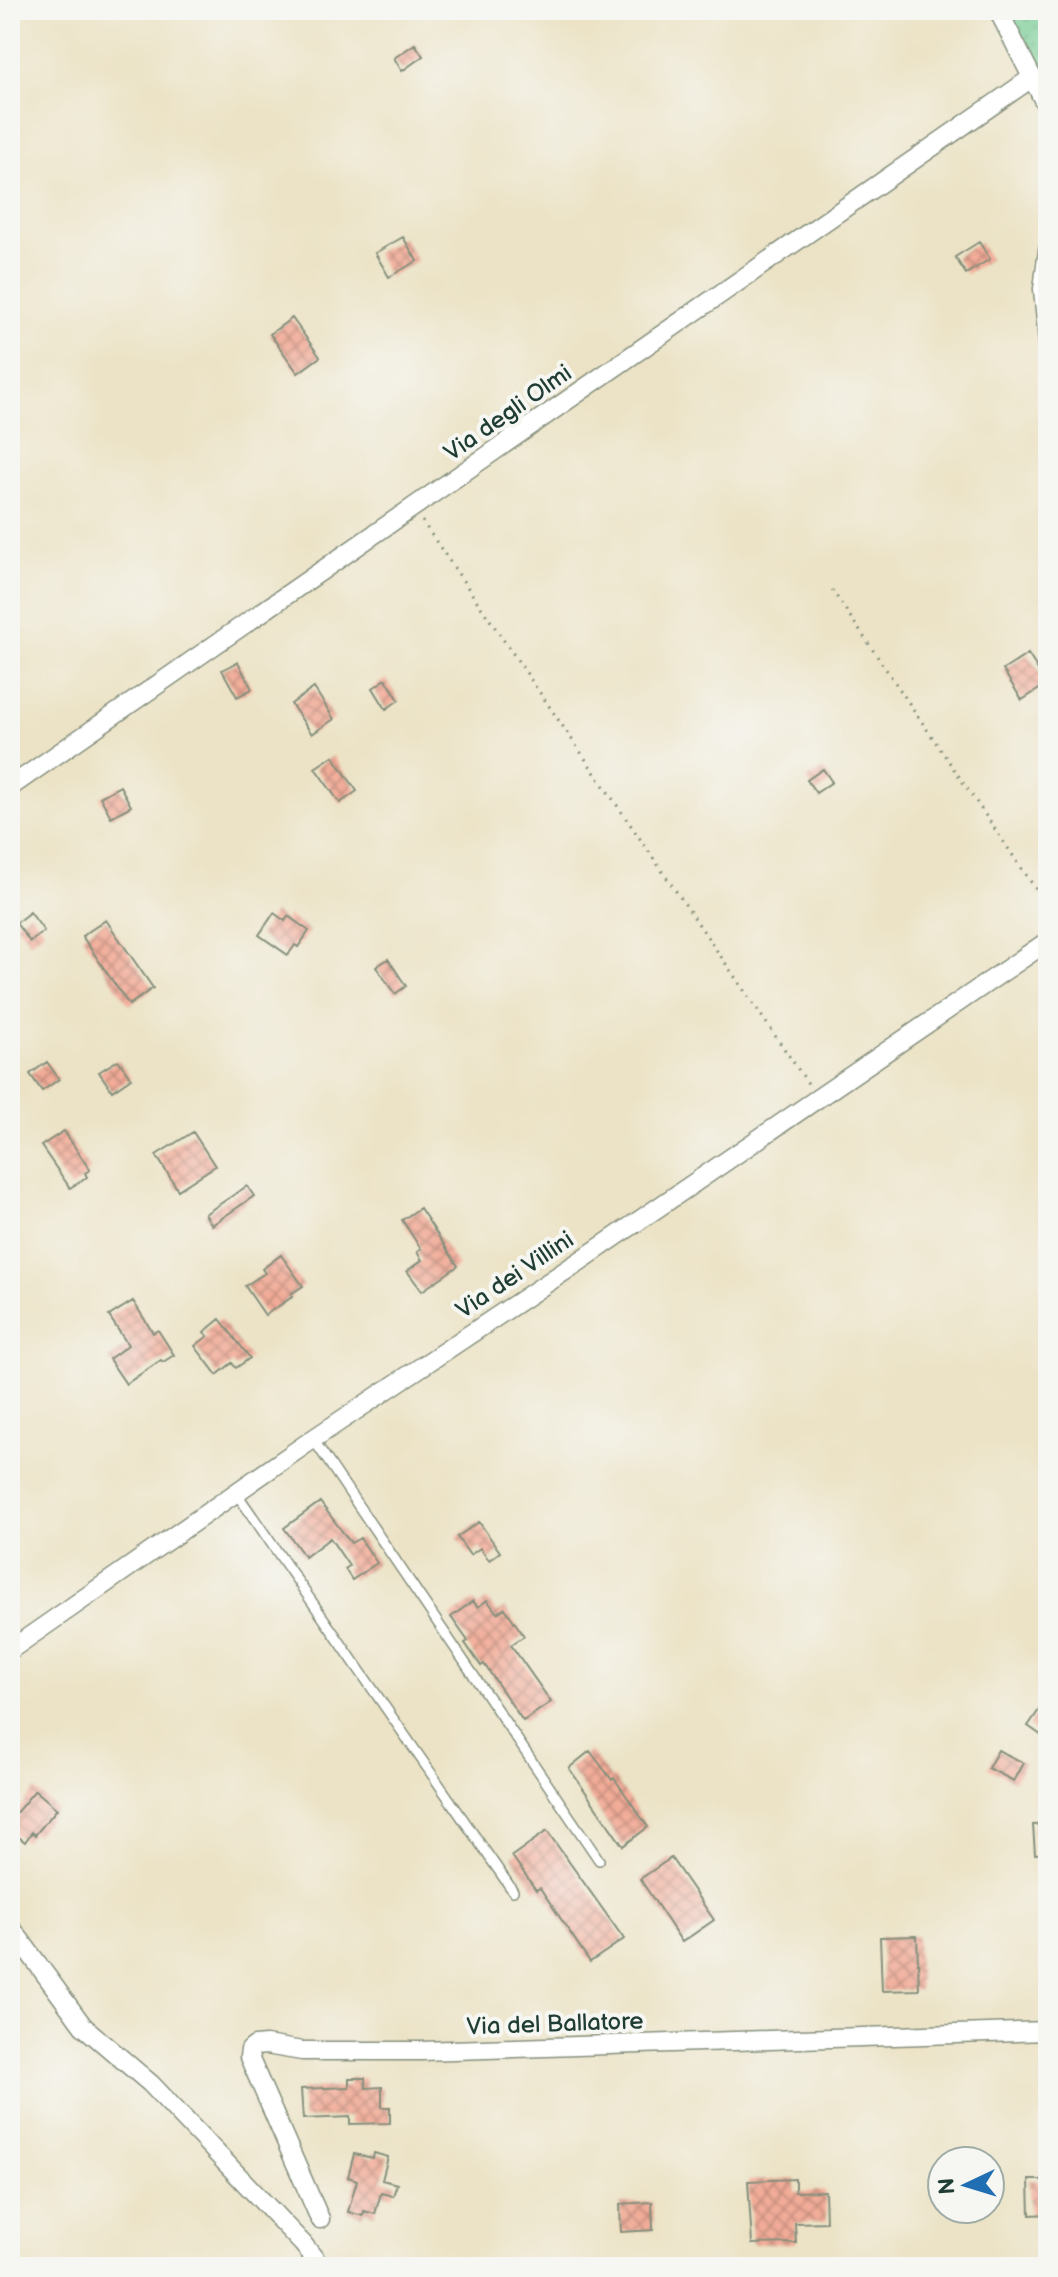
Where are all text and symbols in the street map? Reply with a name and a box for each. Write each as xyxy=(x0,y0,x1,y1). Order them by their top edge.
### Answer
street label: Via degli Olmi xyxy=(439,358,577,468)
street label: Via dei Villini xyxy=(451,1225,579,1325)
street label: Via del Ballatore xyxy=(466,2006,644,2042)
north arrow xyxy=(926,2145,1006,2225)
text: N xyxy=(934,2177,962,2195)

